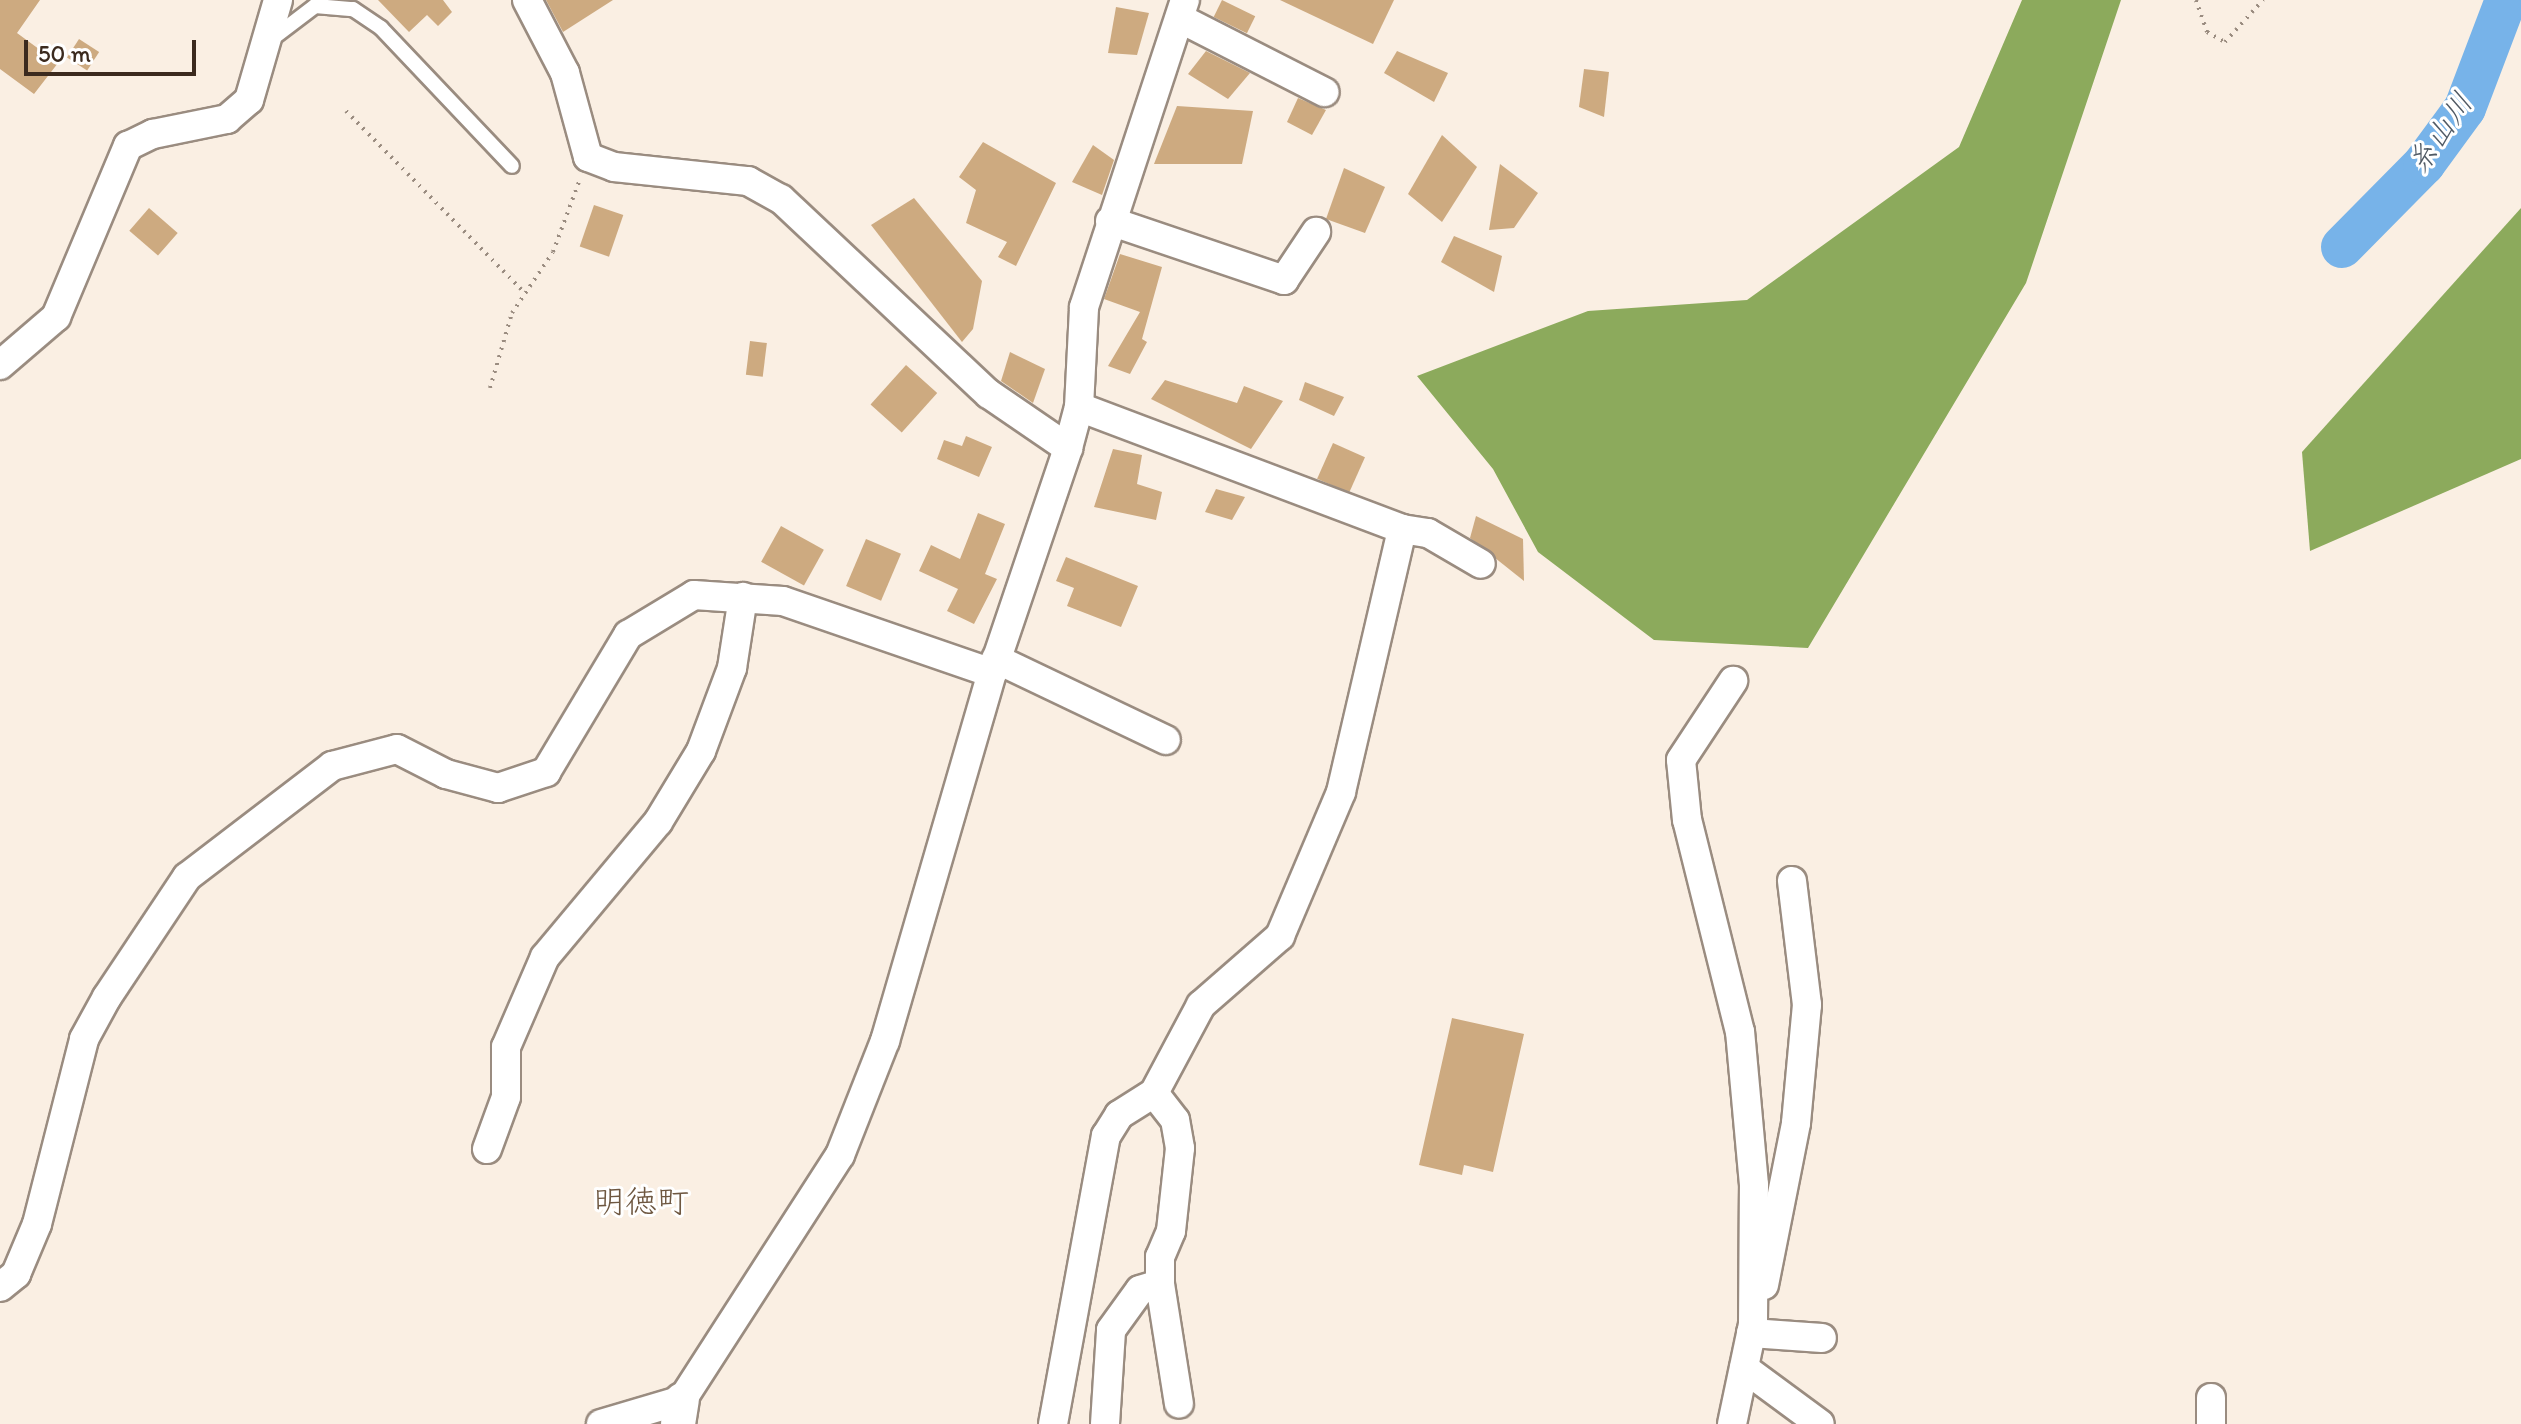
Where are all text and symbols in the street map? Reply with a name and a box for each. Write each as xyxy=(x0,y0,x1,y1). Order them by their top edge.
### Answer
scale bar xyxy=(28,24,200,74)
text: 50 m xyxy=(38,39,91,68)
water label: 糸山川 xyxy=(2399,86,2481,180)
district label: 明徳町 xyxy=(593,1182,689,1220)

